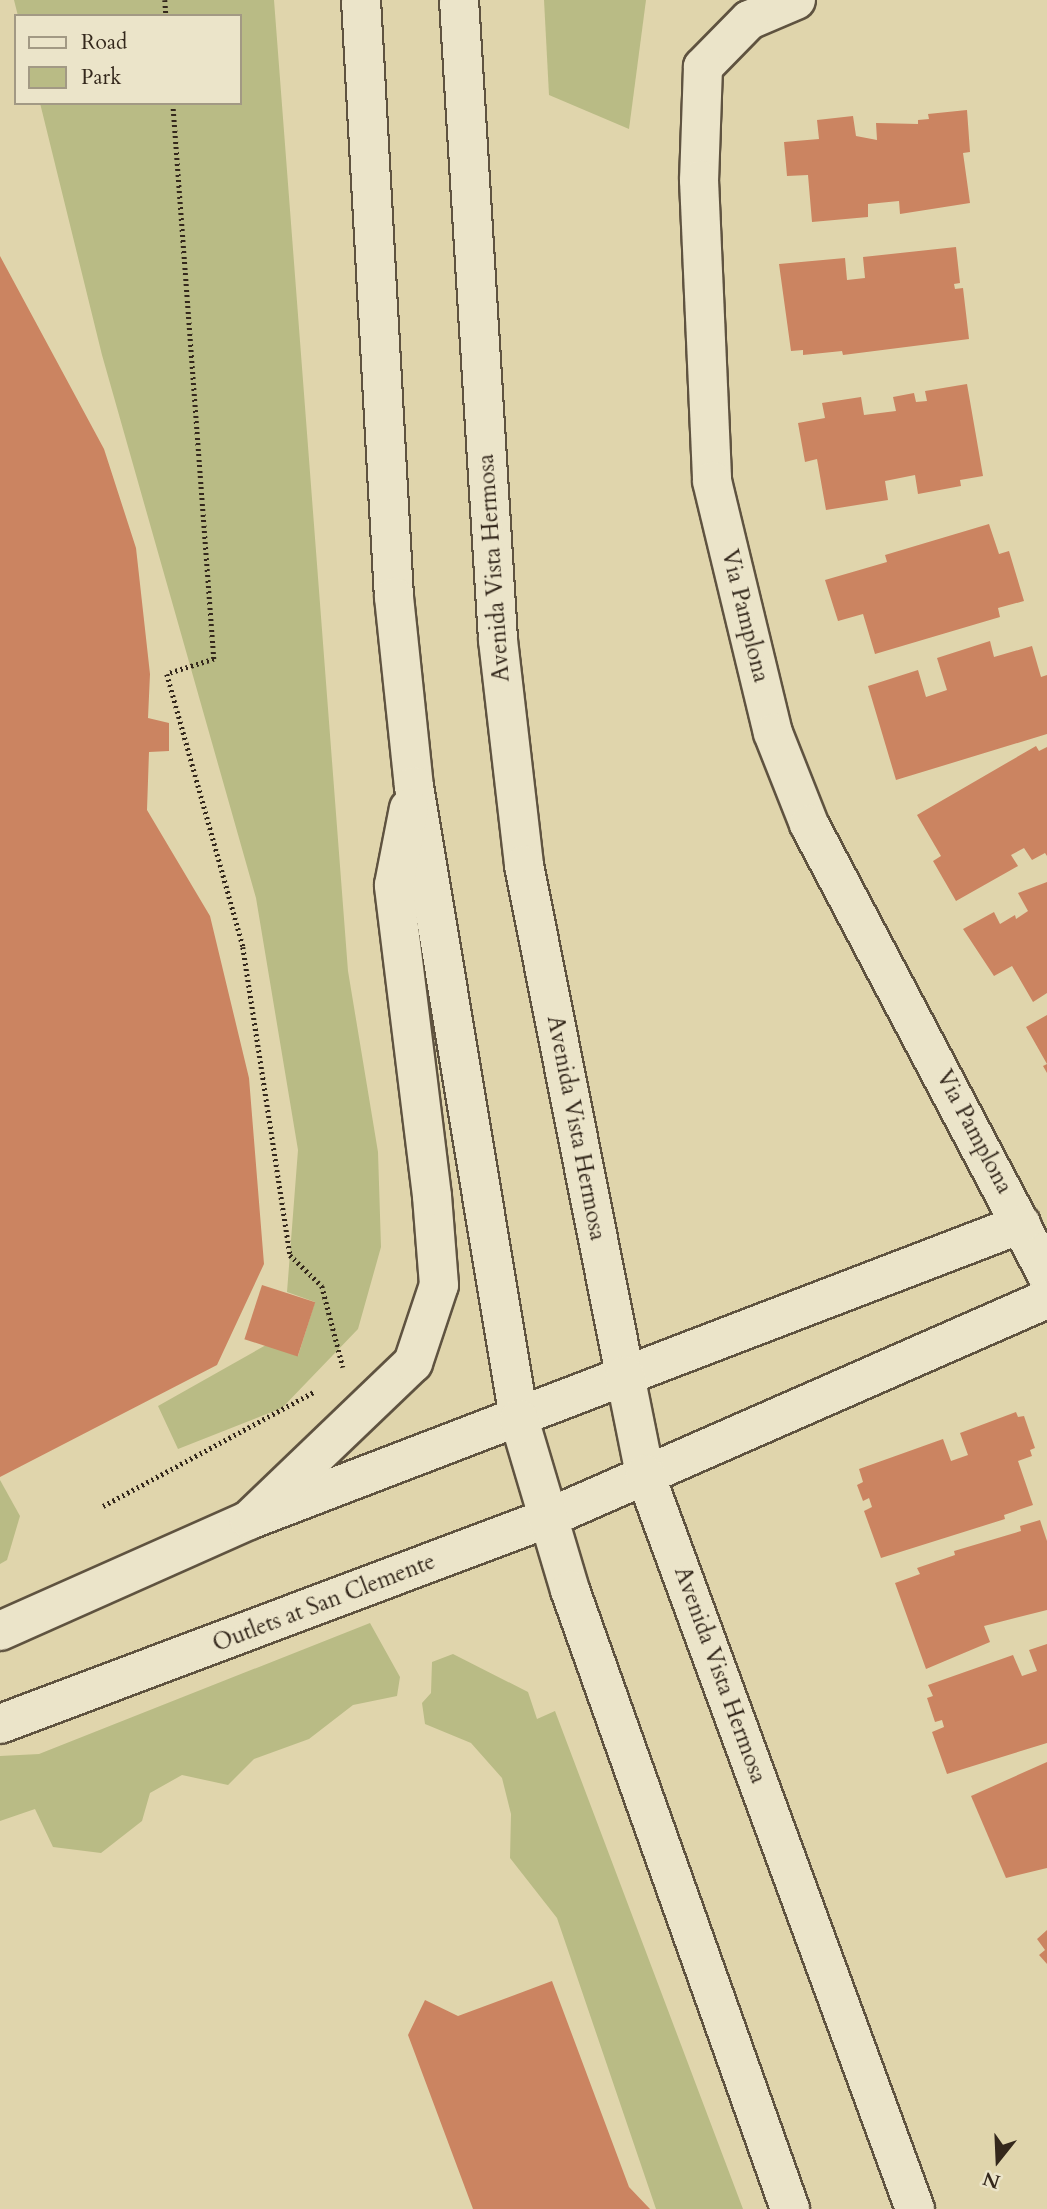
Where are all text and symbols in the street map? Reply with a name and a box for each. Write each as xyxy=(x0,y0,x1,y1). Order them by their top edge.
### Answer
legend xyxy=(14,14,242,105)
text: Road xyxy=(81,28,127,57)
text: Park xyxy=(81,63,121,92)
street label: Avenida Vista Hermosa xyxy=(472,453,516,683)
street label: Via Pamplona xyxy=(715,547,775,685)
street label: Avenida Vista Hermosa xyxy=(541,1013,611,1243)
street label: Via Pamplona xyxy=(930,1065,1018,1199)
street label: Outlets at San Clemente xyxy=(209,1548,439,1658)
street label: Avenida Vista Hermosa xyxy=(668,1563,772,1787)
north arrow xyxy=(963,2125,1033,2195)
text: N xyxy=(980,2165,1003,2195)

